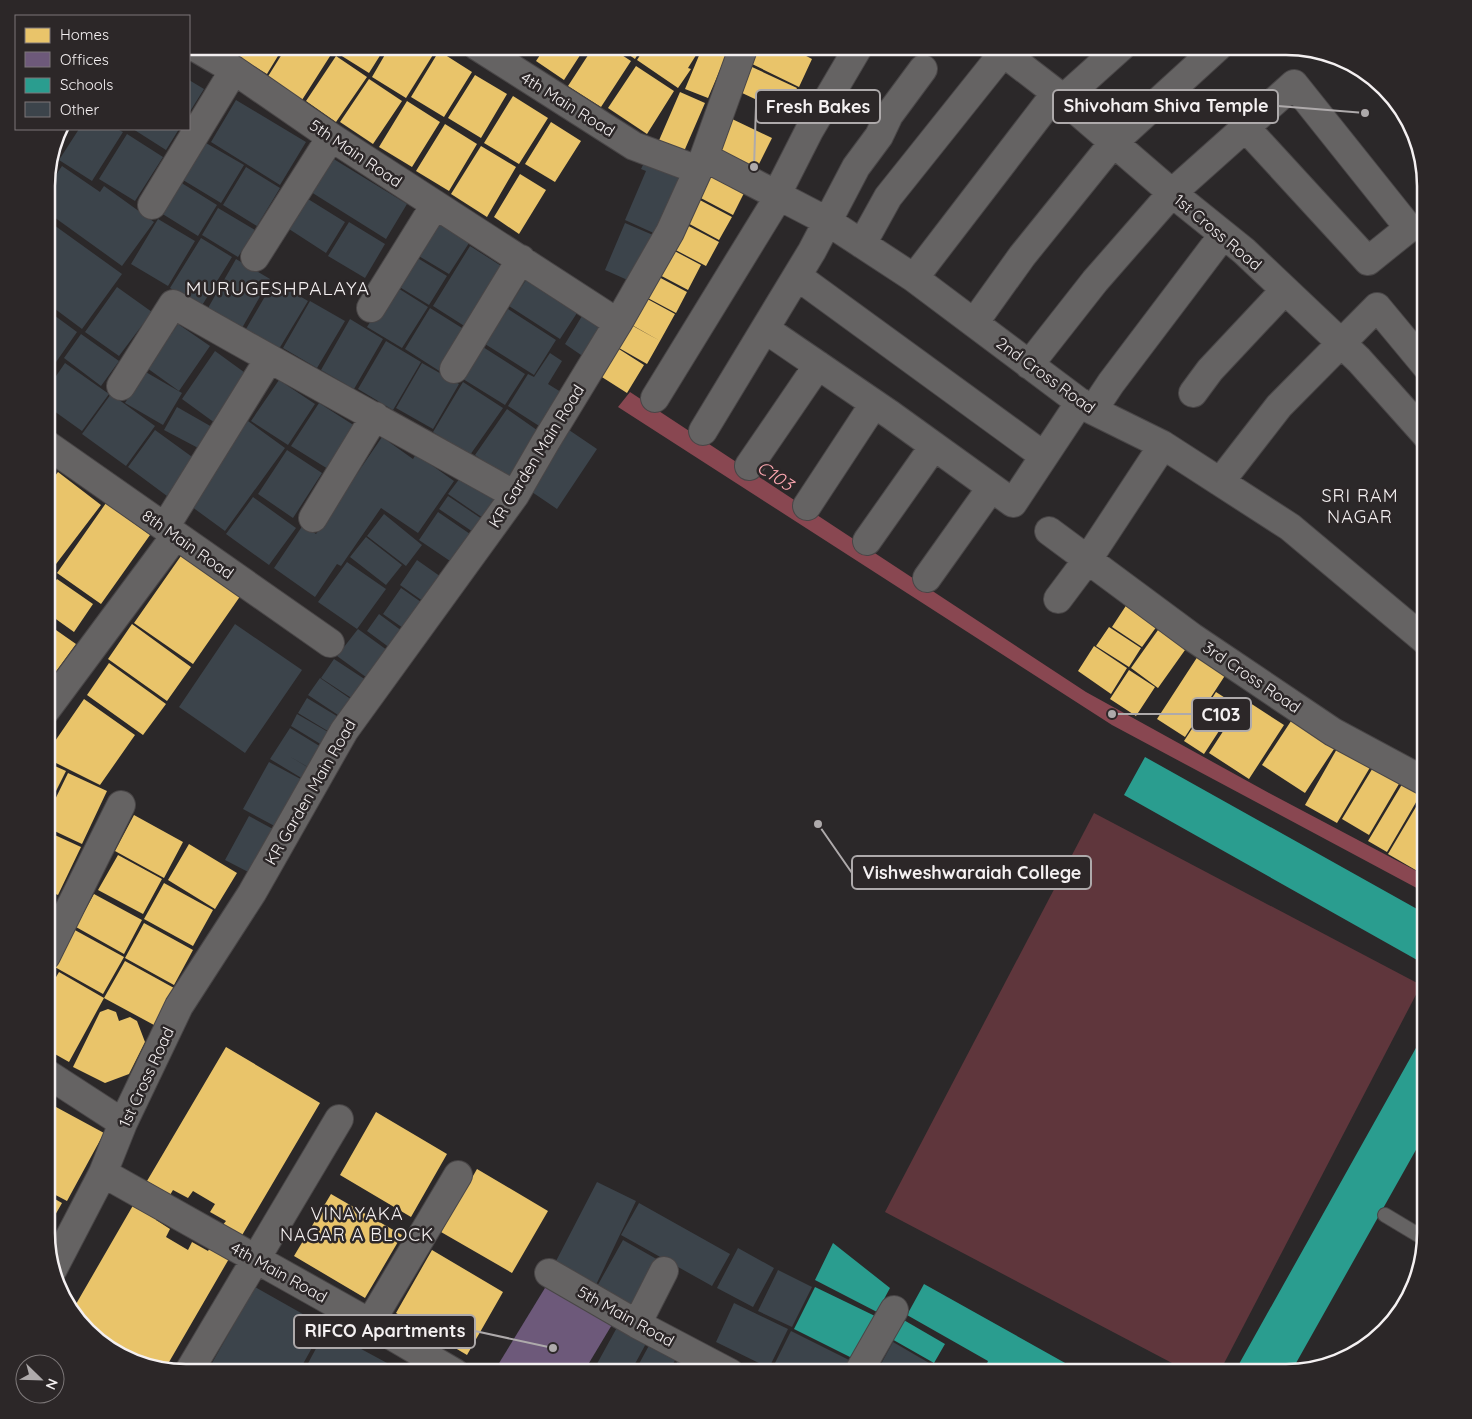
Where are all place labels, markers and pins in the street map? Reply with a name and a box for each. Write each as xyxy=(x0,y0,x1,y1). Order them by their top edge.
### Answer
callout: Fresh Bakes xyxy=(756,90,880,123)
callout: Shivoham Shiva Temple xyxy=(1053,90,1278,123)
callout: C103 xyxy=(1192,698,1251,731)
callout: Vishweshwaraiah College xyxy=(852,856,1091,889)
callout: RIFCO Apartments xyxy=(294,1315,475,1348)

